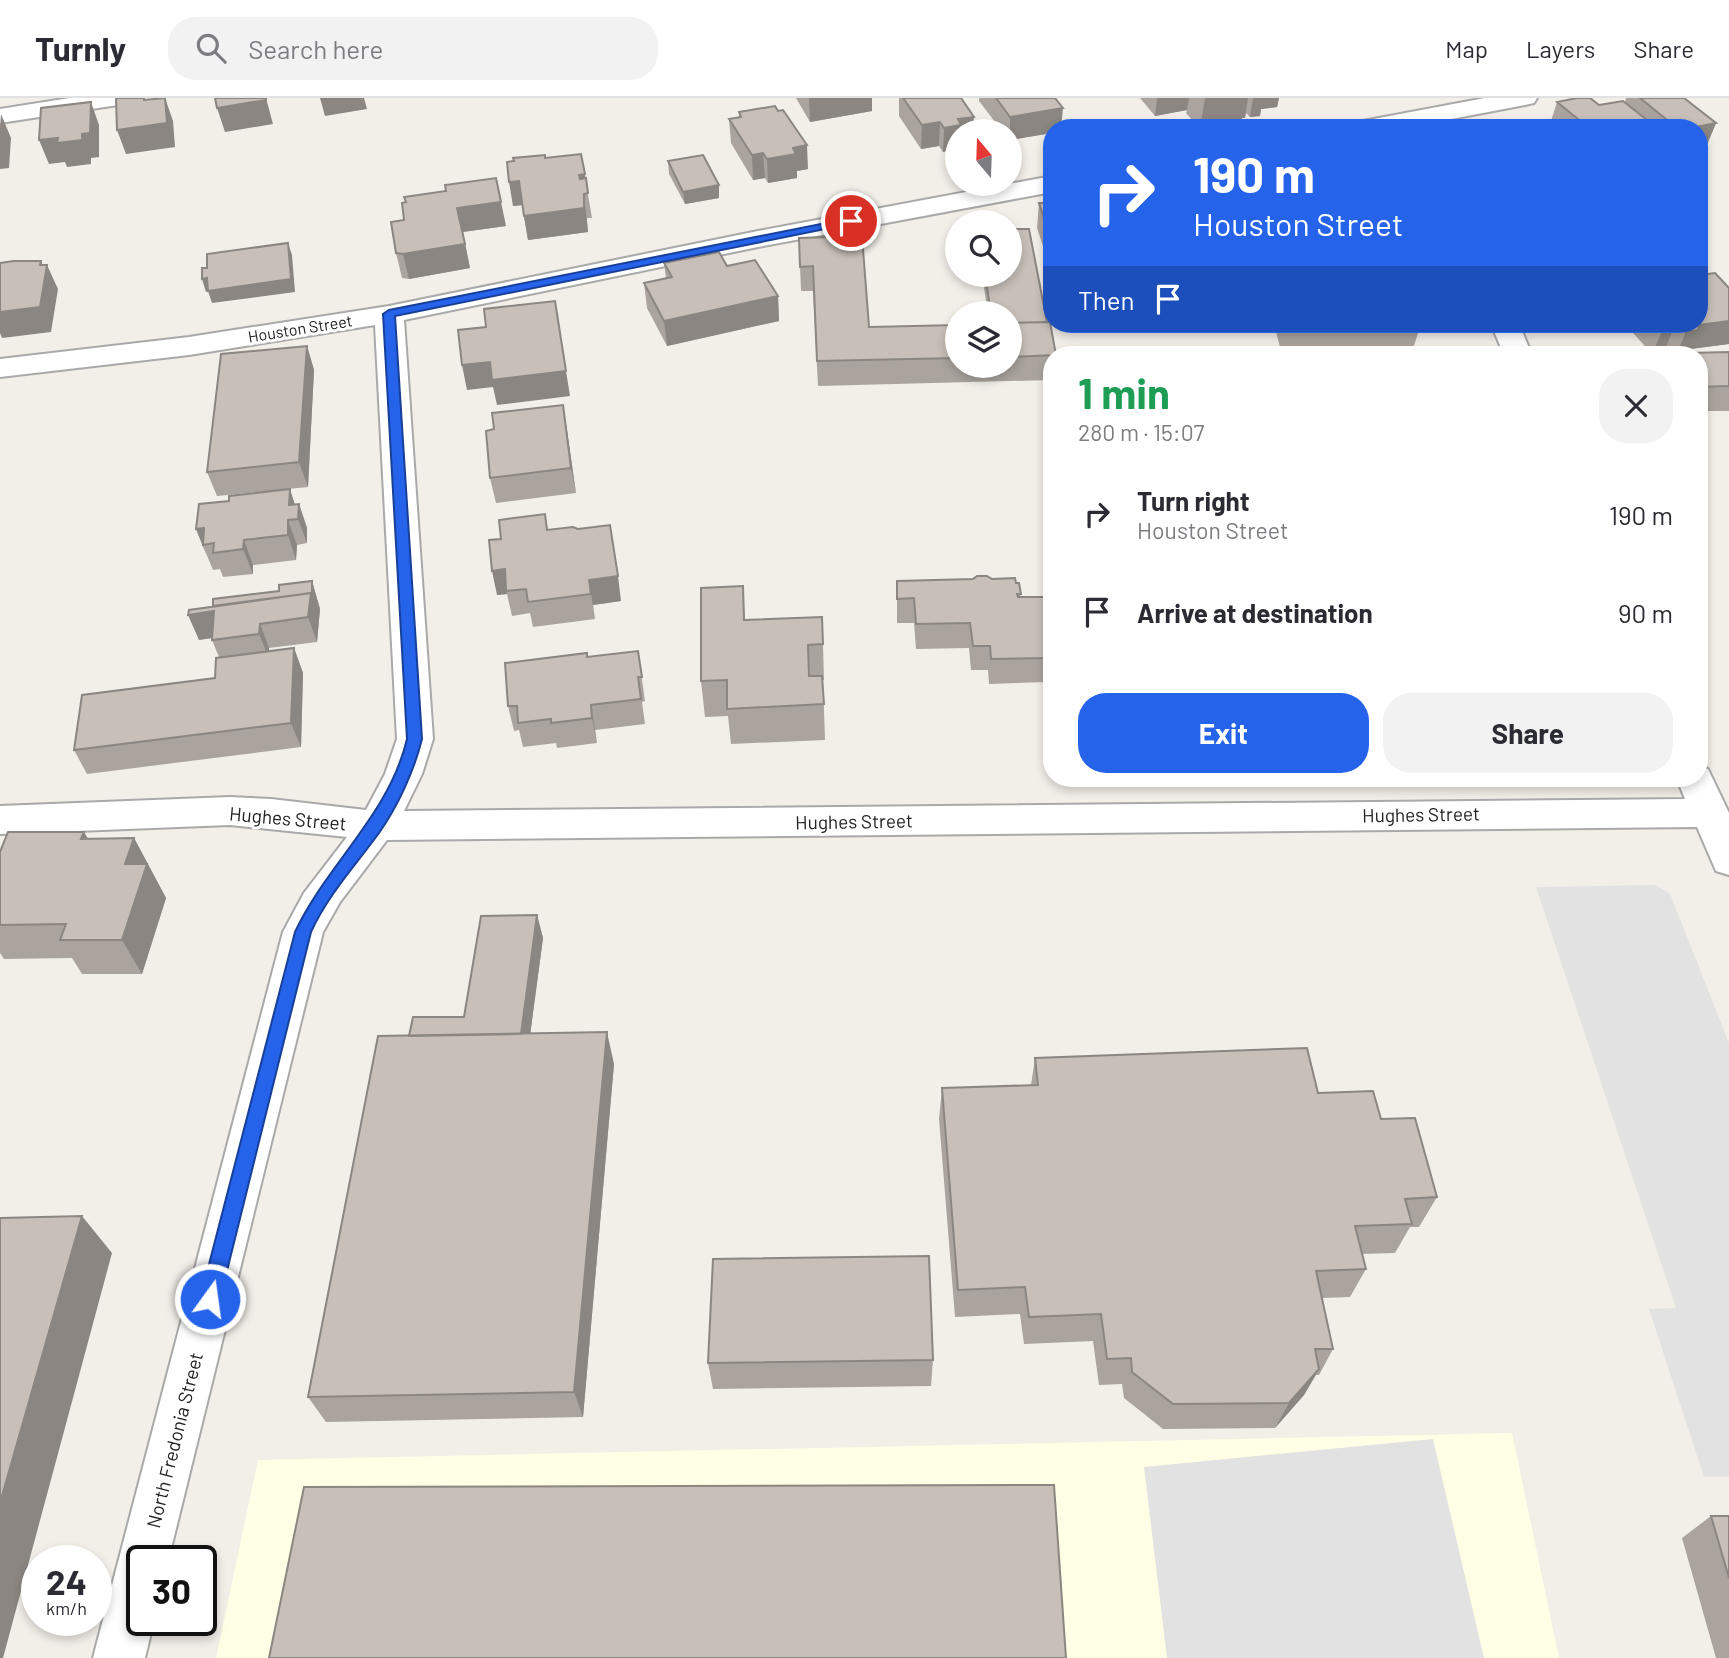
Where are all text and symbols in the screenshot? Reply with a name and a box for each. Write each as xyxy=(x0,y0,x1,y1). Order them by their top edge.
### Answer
search box xyxy=(168,17,658,80)
text: Turnly xyxy=(35,28,126,68)
icon: search xyxy=(192,29,230,67)
text: Search here xyxy=(248,33,383,64)
text: Map xyxy=(1445,34,1488,63)
text: Layers xyxy=(1526,34,1595,63)
text: Share xyxy=(1633,34,1694,63)
north arrow xyxy=(945,119,1022,196)
map controls xyxy=(945,119,1022,378)
text: 190 m xyxy=(1193,144,1315,203)
icon: right xyxy=(1078,147,1169,238)
pin xyxy=(821,191,881,251)
icon: arrive xyxy=(832,202,870,240)
text: Houston Street xyxy=(1193,204,1404,242)
button: search xyxy=(945,210,1022,287)
icon: arrive xyxy=(1149,280,1187,318)
text: Then xyxy=(1078,284,1135,315)
button: layers xyxy=(945,301,1022,378)
street label: Houston Street xyxy=(247,310,353,346)
text: 1 min xyxy=(1078,367,1170,417)
button: close xyxy=(1599,369,1673,443)
text: 280 m · 15:07 xyxy=(1078,418,1205,446)
text: Turn right xyxy=(1137,485,1250,516)
icon: right xyxy=(1078,495,1116,533)
text: 190 m xyxy=(1609,499,1673,530)
text: Houston Street xyxy=(1137,516,1288,544)
icon: arrive xyxy=(1078,593,1116,631)
text: Arrive at destination xyxy=(1137,597,1373,628)
text: 90 m xyxy=(1618,597,1673,628)
button: Exit xyxy=(1078,693,1369,773)
button: Share xyxy=(1383,693,1673,773)
street label: Hughes Street xyxy=(228,801,348,835)
street label: Hughes Street xyxy=(1362,801,1480,827)
street label: Hughes Street xyxy=(795,808,913,834)
position arrow xyxy=(173,1262,247,1336)
street label: North Fredonia Street xyxy=(141,1350,207,1530)
speed limit sign: 30 xyxy=(126,1545,217,1636)
text: 24 xyxy=(46,1560,87,1602)
text: km/h xyxy=(46,1597,87,1619)

